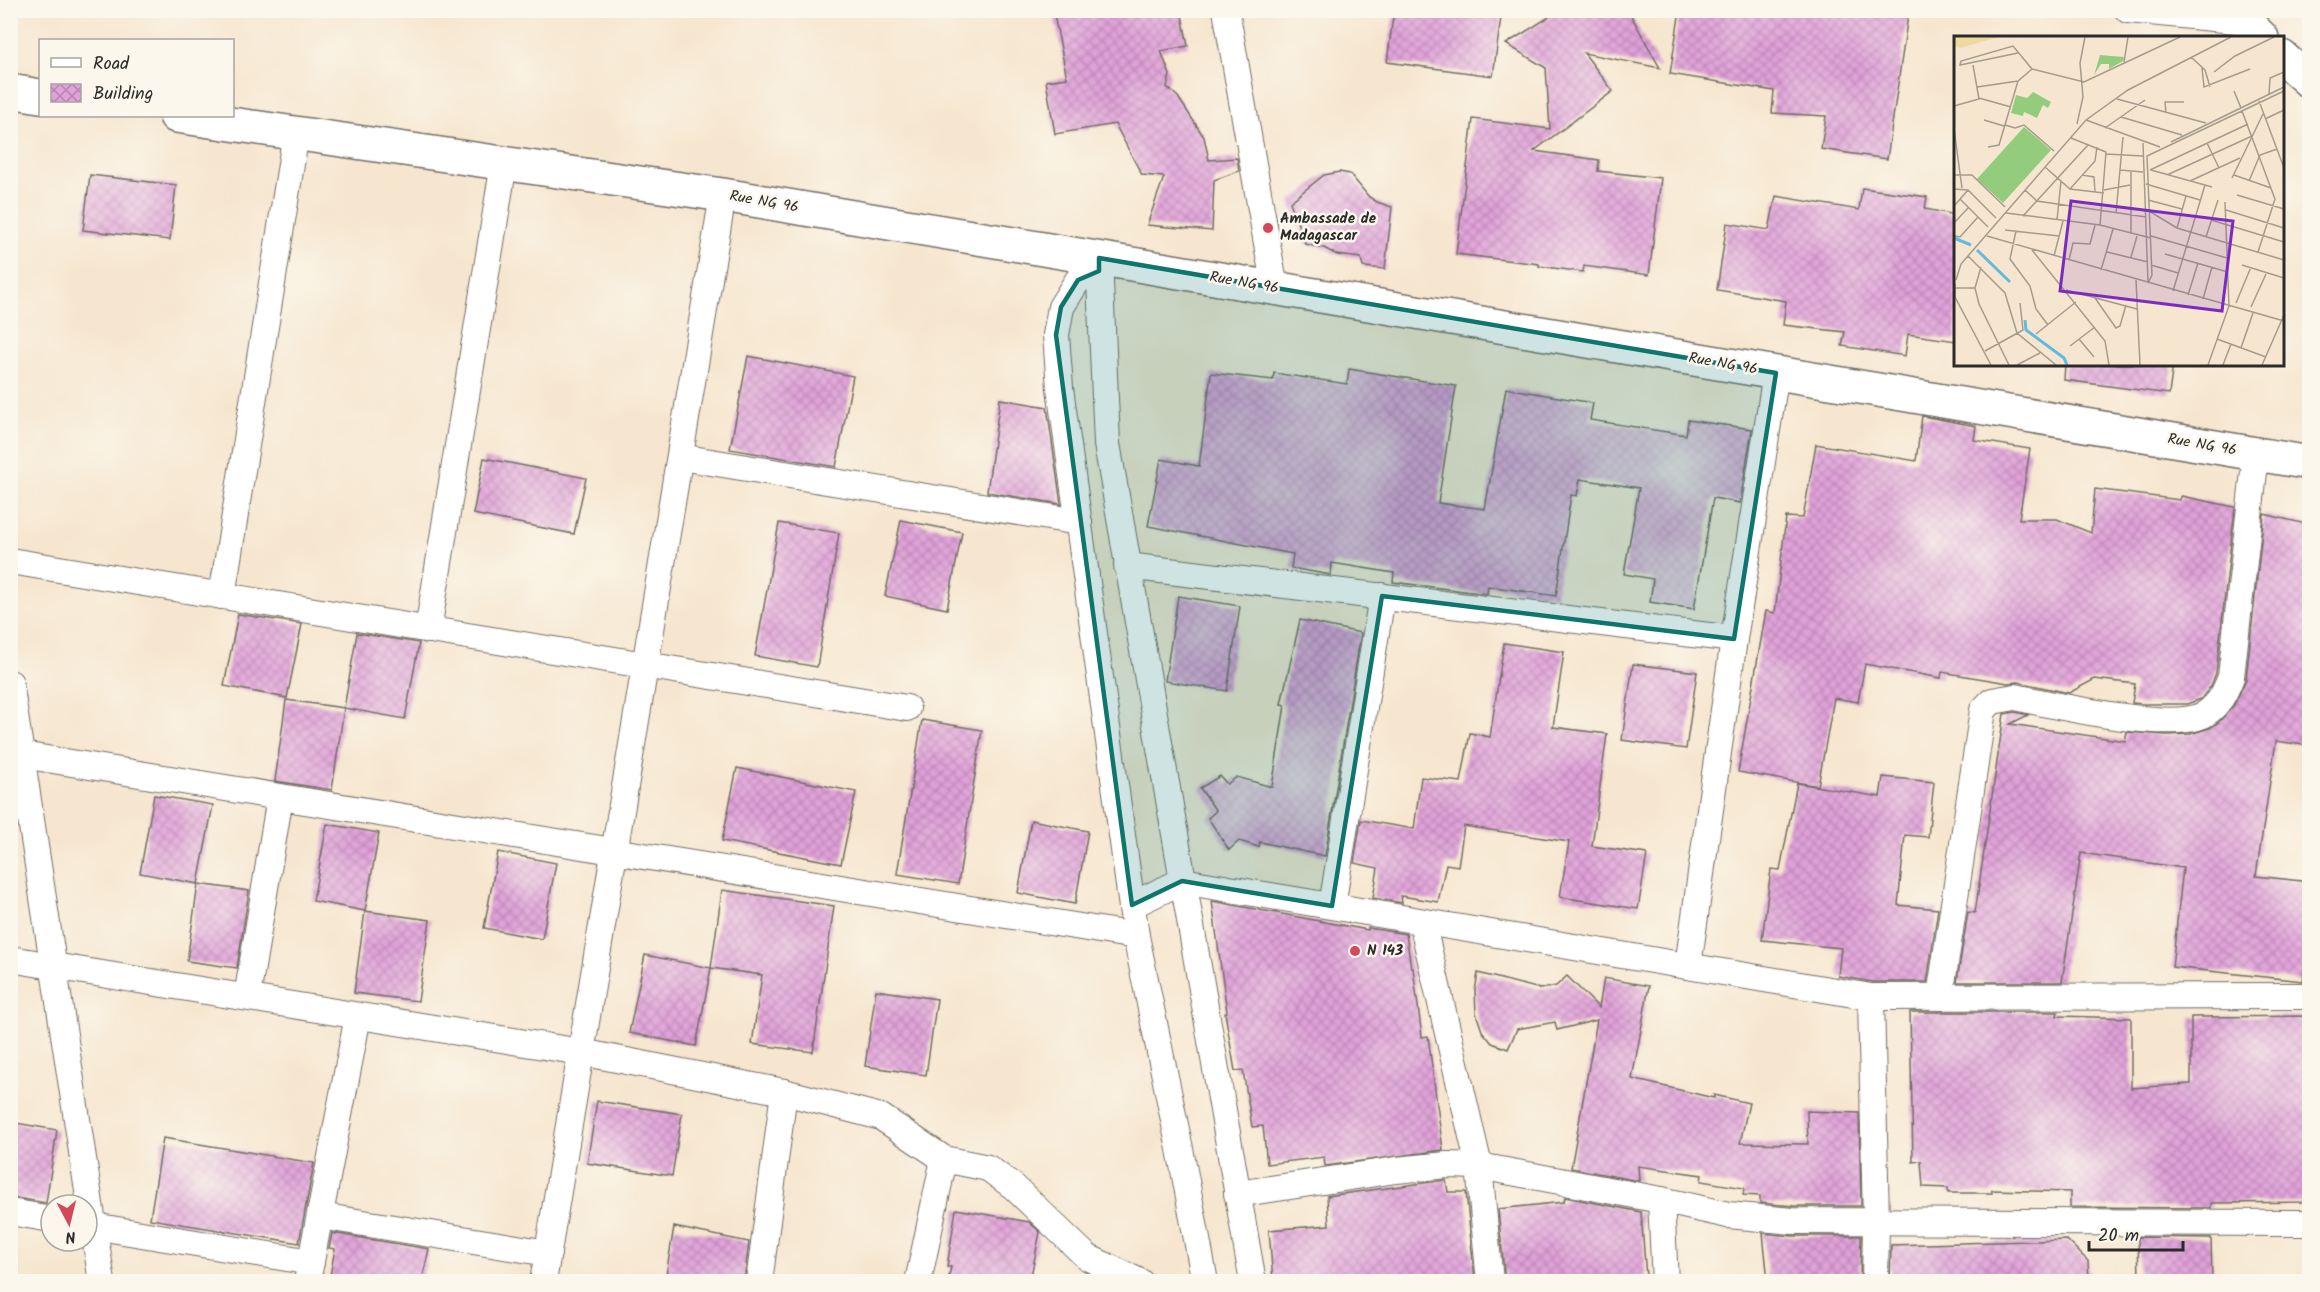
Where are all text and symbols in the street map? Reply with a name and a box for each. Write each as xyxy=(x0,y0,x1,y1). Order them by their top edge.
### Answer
inset map xyxy=(1954,36,2284,366)
legend xyxy=(39,39,234,117)
text: Road xyxy=(93,50,130,79)
text: Building xyxy=(93,80,153,109)
street label: Rue NG 96 xyxy=(728,184,800,220)
place label: Ambassade de Madagascar xyxy=(1280,207,1377,248)
marker: Ambassade de Madagascar xyxy=(1261,221,1275,235)
street label: Rue NG 96 xyxy=(1208,265,1280,301)
street label: Rue NG 96 xyxy=(1687,346,1759,382)
street label: Rue NG 96 xyxy=(2166,427,2238,463)
place label: N 143 xyxy=(1367,939,1403,963)
marker: N 143 xyxy=(1348,944,1362,958)
north arrow xyxy=(39,1193,99,1253)
scale bar xyxy=(2089,1214,2184,1252)
text: 20 m xyxy=(2098,1222,2139,1251)
text: N xyxy=(64,1223,77,1249)

